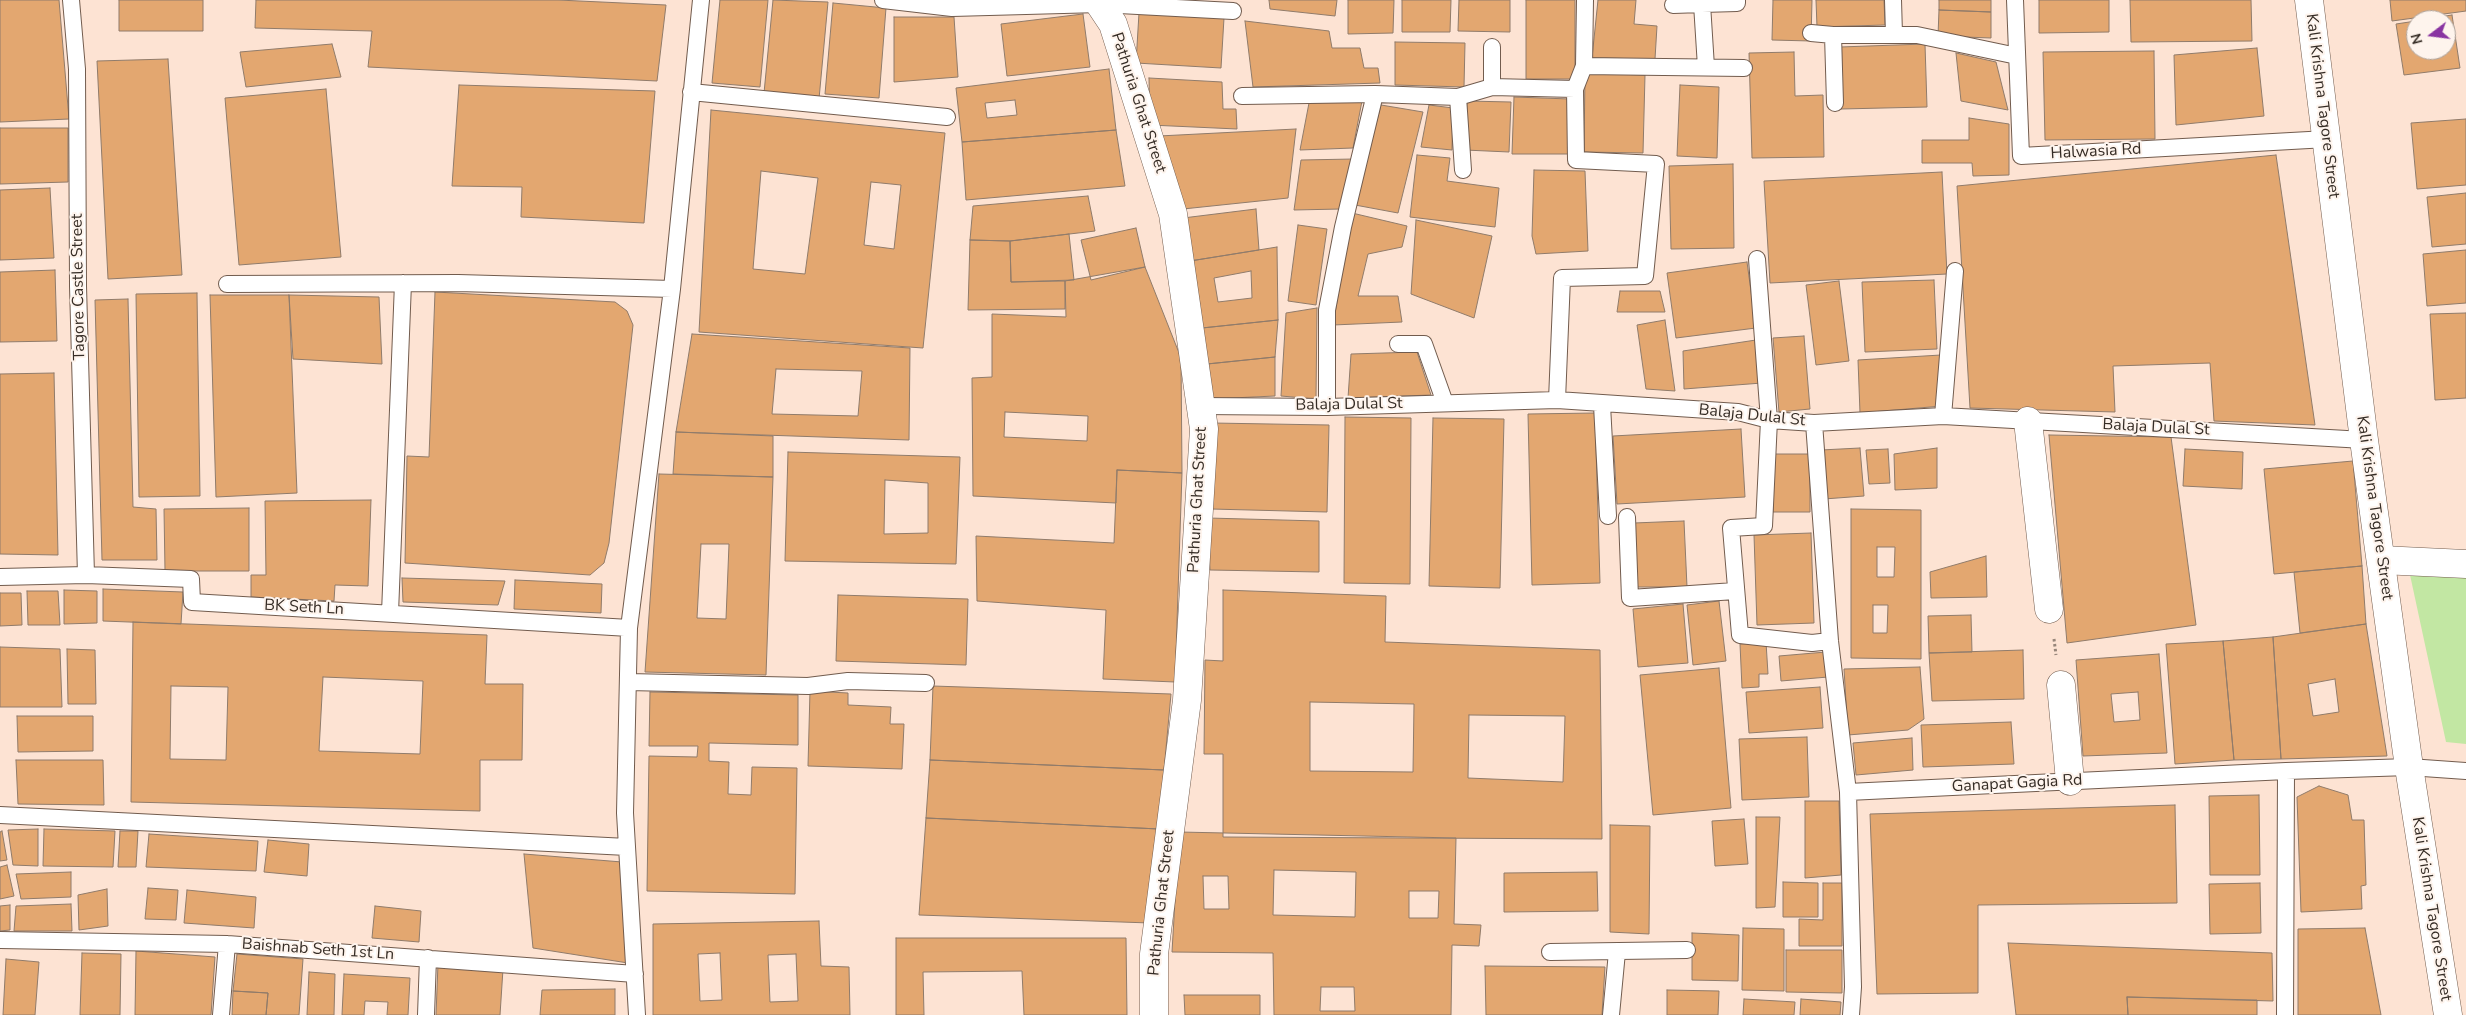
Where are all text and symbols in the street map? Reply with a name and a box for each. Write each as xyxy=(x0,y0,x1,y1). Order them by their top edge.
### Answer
north arrow xyxy=(2406,10,2456,60)
street label: Kali Krishna Tagore Street xyxy=(2301,13,2343,199)
street label: Pathuria Ghat Street xyxy=(1106,30,1170,176)
text: N xyxy=(2406,31,2428,46)
street label: Halwasia Rd xyxy=(2050,140,2142,164)
street label: Tagore Castle Street xyxy=(68,214,90,360)
street label: Balaja Dulal St xyxy=(1295,394,1403,416)
street label: Balaja Dulal St xyxy=(1698,401,1806,431)
street label: Kali Krishna Tagore Street xyxy=(2352,415,2396,601)
street label: Balaja Dulal St xyxy=(2102,416,2210,440)
street label: Pathuria Ghat Street xyxy=(1185,426,1211,574)
street label: BK Seth Ln xyxy=(264,596,344,620)
street label: Ganapat Gagia Rd xyxy=(1951,771,2083,797)
street label: Kali Krishna Tagore Street xyxy=(2407,816,2455,1002)
street label: Pathuria Ghat Street xyxy=(1145,829,1179,977)
street label: Baishnab Seth 1st Ln xyxy=(241,935,395,965)

